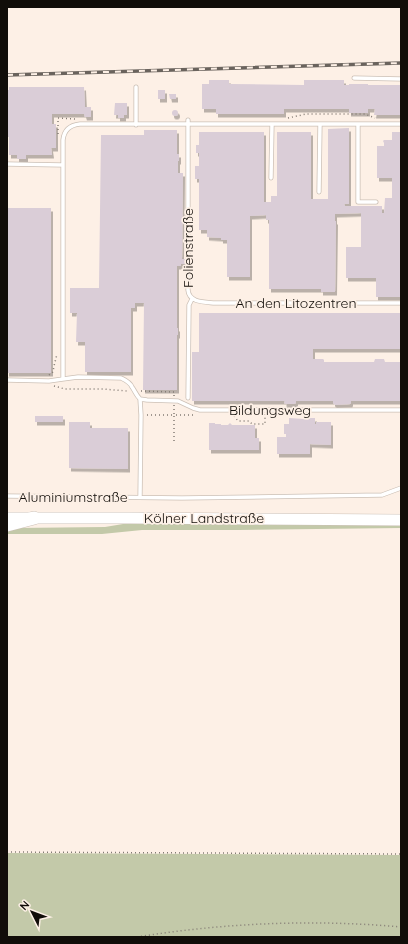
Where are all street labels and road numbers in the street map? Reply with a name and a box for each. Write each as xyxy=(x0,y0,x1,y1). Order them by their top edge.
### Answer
street label: Folienstraße xyxy=(179,208,197,288)
street label: An den Litozentren xyxy=(235,294,357,312)
street label: Bildungsweg xyxy=(229,401,311,419)
street label: Aluminiumstraße xyxy=(18,488,128,506)
street label: Kölner Landstraße xyxy=(144,509,264,527)

